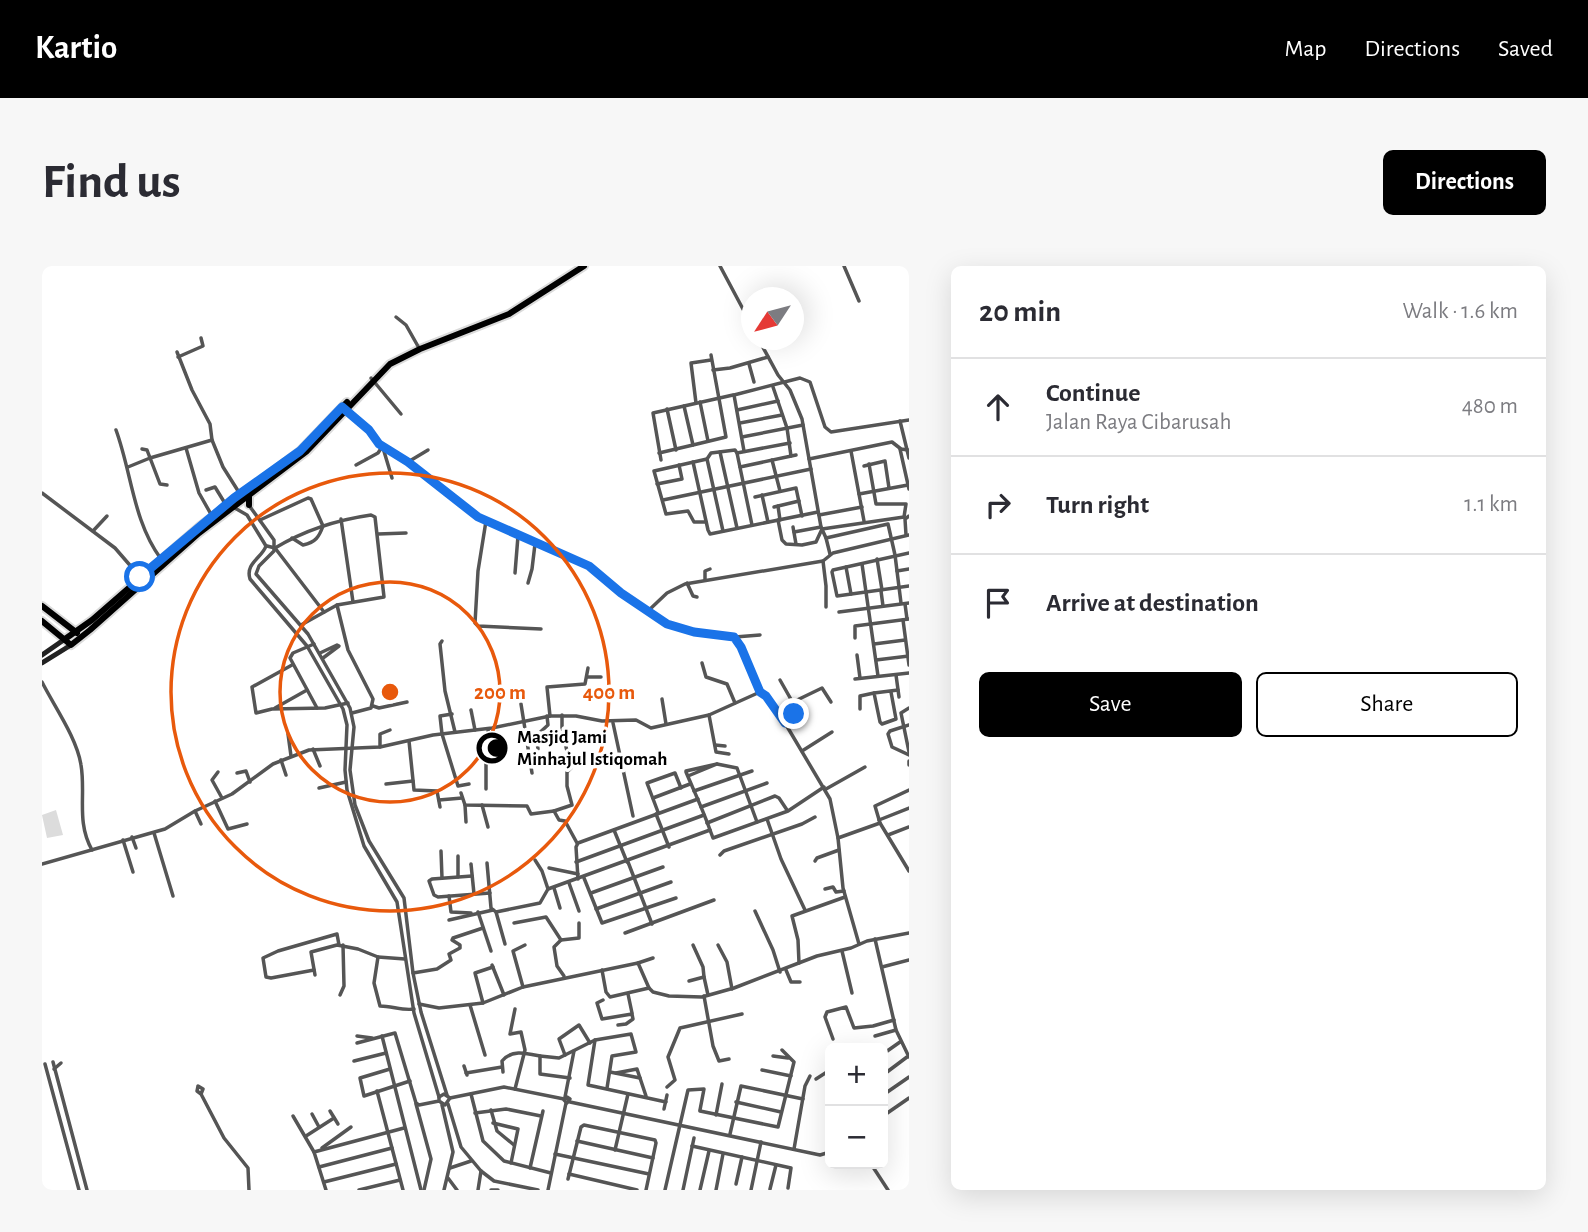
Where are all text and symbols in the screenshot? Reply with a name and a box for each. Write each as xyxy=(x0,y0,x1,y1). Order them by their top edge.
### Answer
text: Kartio xyxy=(35,32,117,65)
text: Map xyxy=(1284,37,1326,61)
text: Directions xyxy=(1364,37,1460,61)
text: Saved xyxy=(1498,37,1553,61)
button: Directions xyxy=(1383,150,1546,215)
text: Find us xyxy=(42,158,181,207)
north arrow xyxy=(741,287,804,350)
text: 20 min xyxy=(979,297,1061,327)
text: Walk · 1.6 km xyxy=(1402,300,1518,323)
text: Continue xyxy=(1046,380,1141,406)
icon: ahead xyxy=(979,388,1017,426)
text: 480 m xyxy=(1462,395,1518,418)
text: Jalan Raya Cibarusah xyxy=(1046,411,1232,434)
icon: right xyxy=(979,486,1017,524)
text: Turn right xyxy=(1046,492,1149,518)
text: 1.1 km xyxy=(1464,493,1518,516)
route start xyxy=(124,561,155,592)
icon: arrive xyxy=(979,584,1017,622)
text: Arrive at destination xyxy=(1046,590,1259,616)
button: Save xyxy=(979,672,1242,737)
button: Share xyxy=(1256,672,1518,737)
centre of rings xyxy=(378,680,402,704)
text: 200 m xyxy=(474,682,526,703)
text: 400 m xyxy=(583,682,635,703)
route end xyxy=(778,698,809,729)
place label: Masjid Jami Minhajul Istiqomah xyxy=(517,728,667,769)
mosque icon: Masjid Jami Minhajul Istiqomah xyxy=(473,729,511,767)
map controls xyxy=(825,1043,888,1169)
button: + xyxy=(825,1043,888,1106)
button: − xyxy=(825,1106,888,1169)

